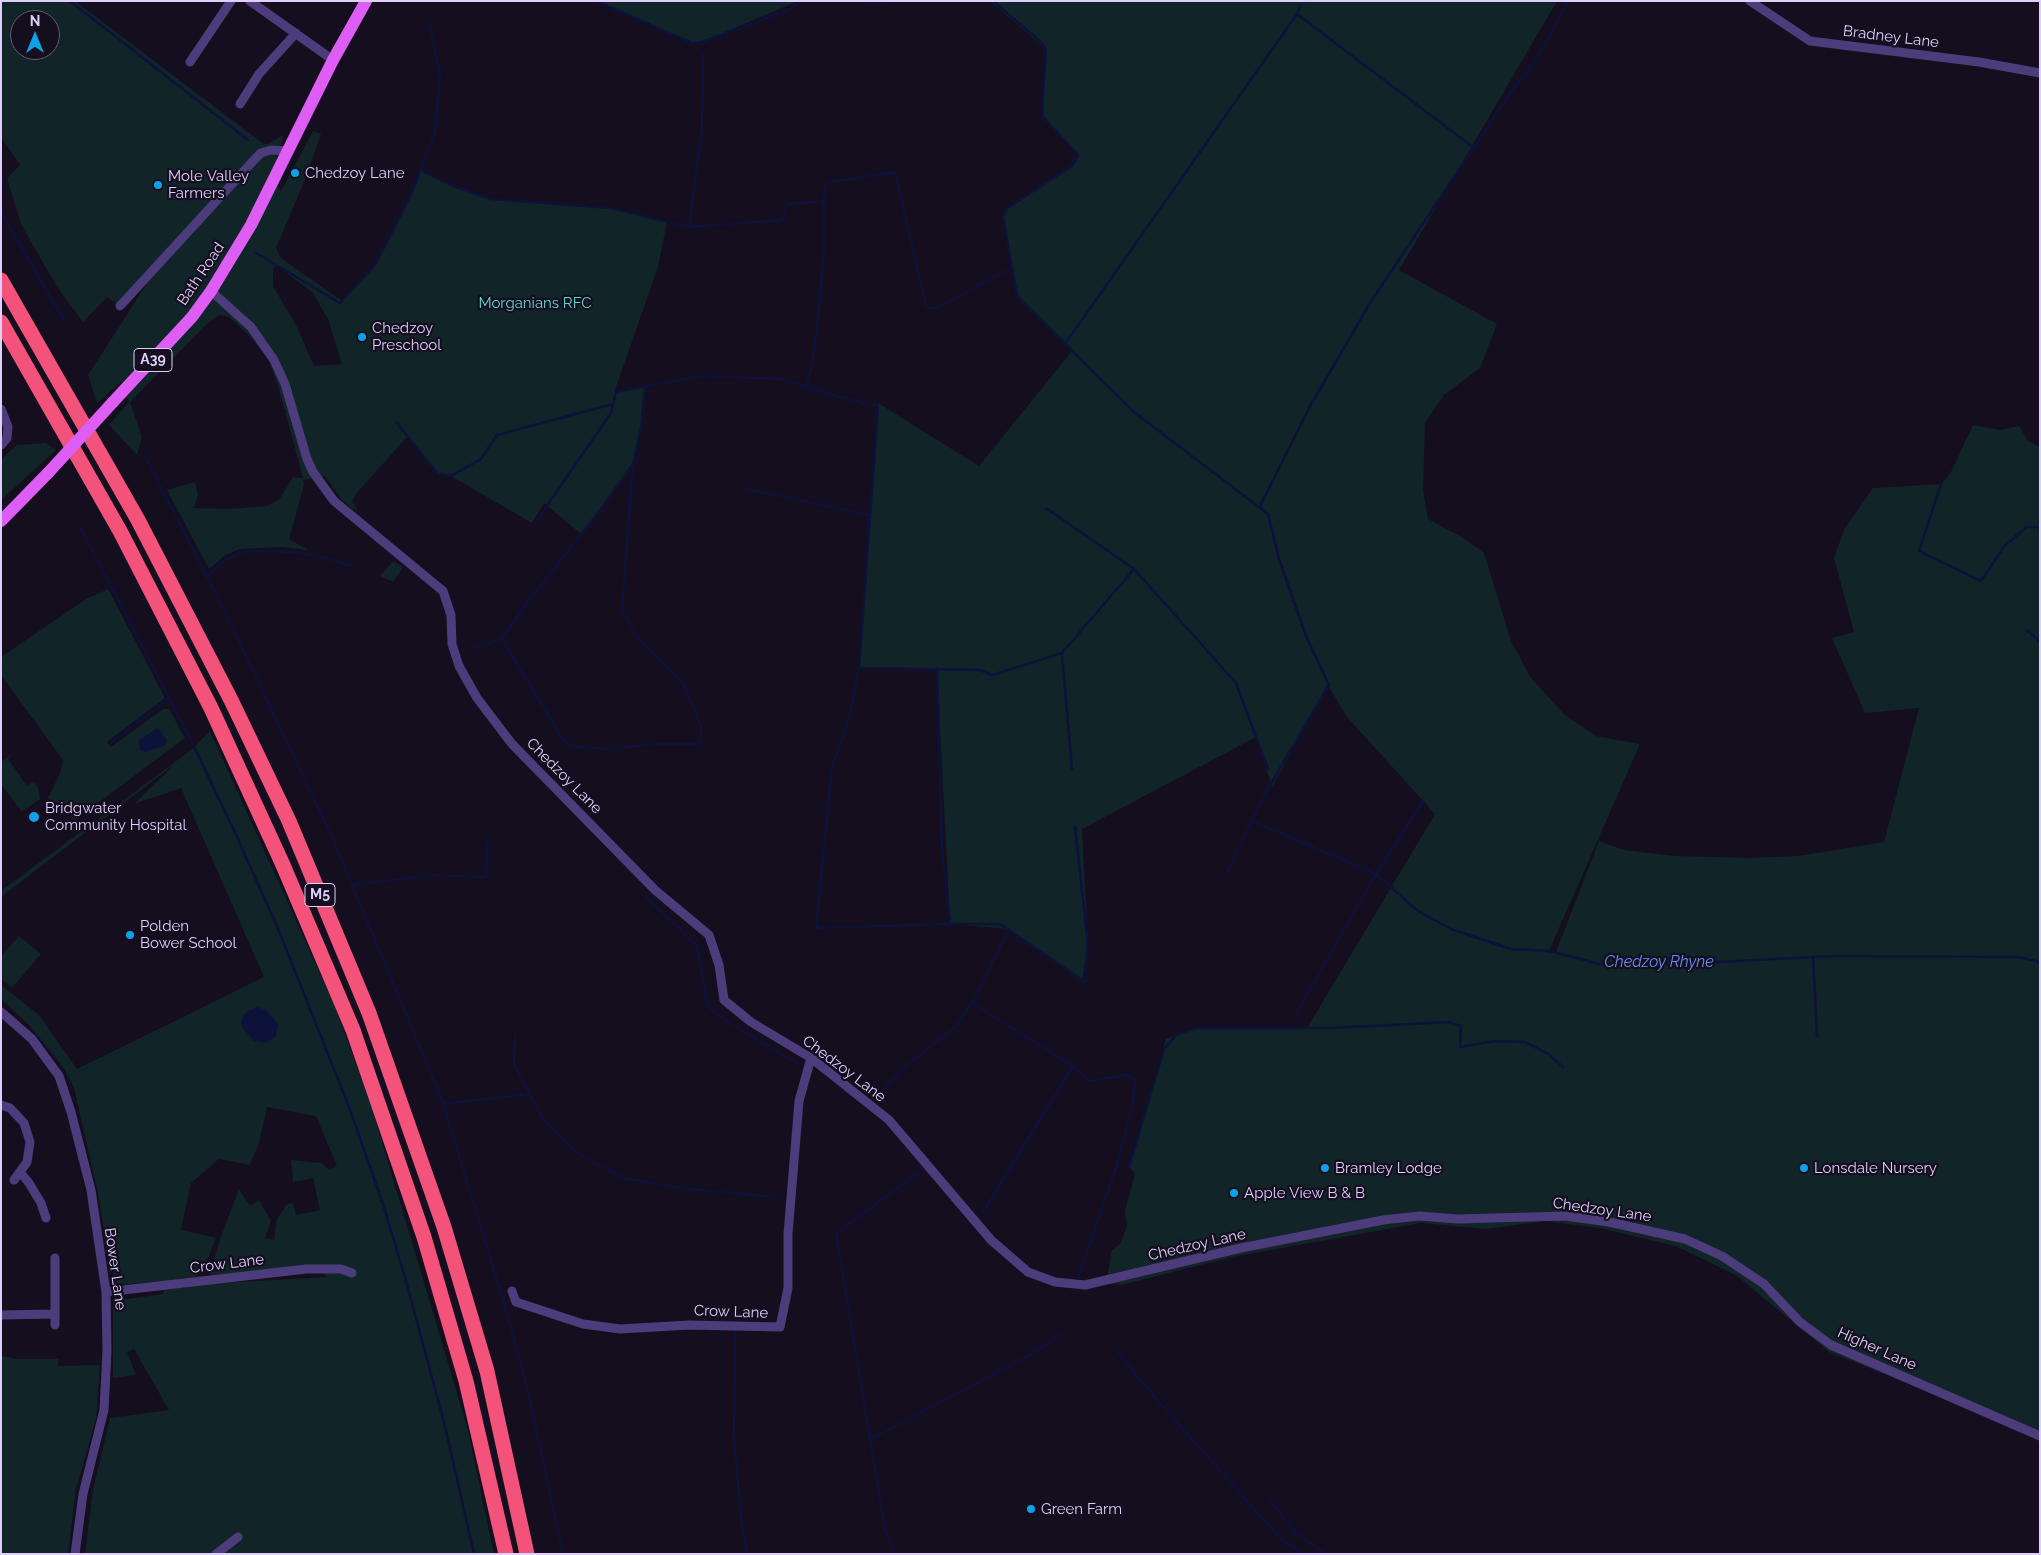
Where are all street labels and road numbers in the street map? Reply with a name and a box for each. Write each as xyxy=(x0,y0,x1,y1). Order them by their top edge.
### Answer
street label: Bradney Lane xyxy=(1842,22,1940,52)
street label: Bath Road xyxy=(173,239,229,309)
road number: A39 xyxy=(134,348,172,372)
street label: Chedzoy Lane xyxy=(522,734,606,818)
road number: M5 xyxy=(305,884,335,906)
street label: Chedzoy Lane xyxy=(799,1032,889,1106)
street label: Chedzoy Lane xyxy=(1552,1194,1652,1226)
street label: Chedzoy Lane xyxy=(1147,1225,1247,1265)
street label: Bower Lane xyxy=(100,1227,130,1311)
street label: Crow Lane xyxy=(189,1251,265,1277)
street label: Crow Lane xyxy=(693,1302,769,1322)
street label: Higher Lane xyxy=(1835,1324,1919,1374)

